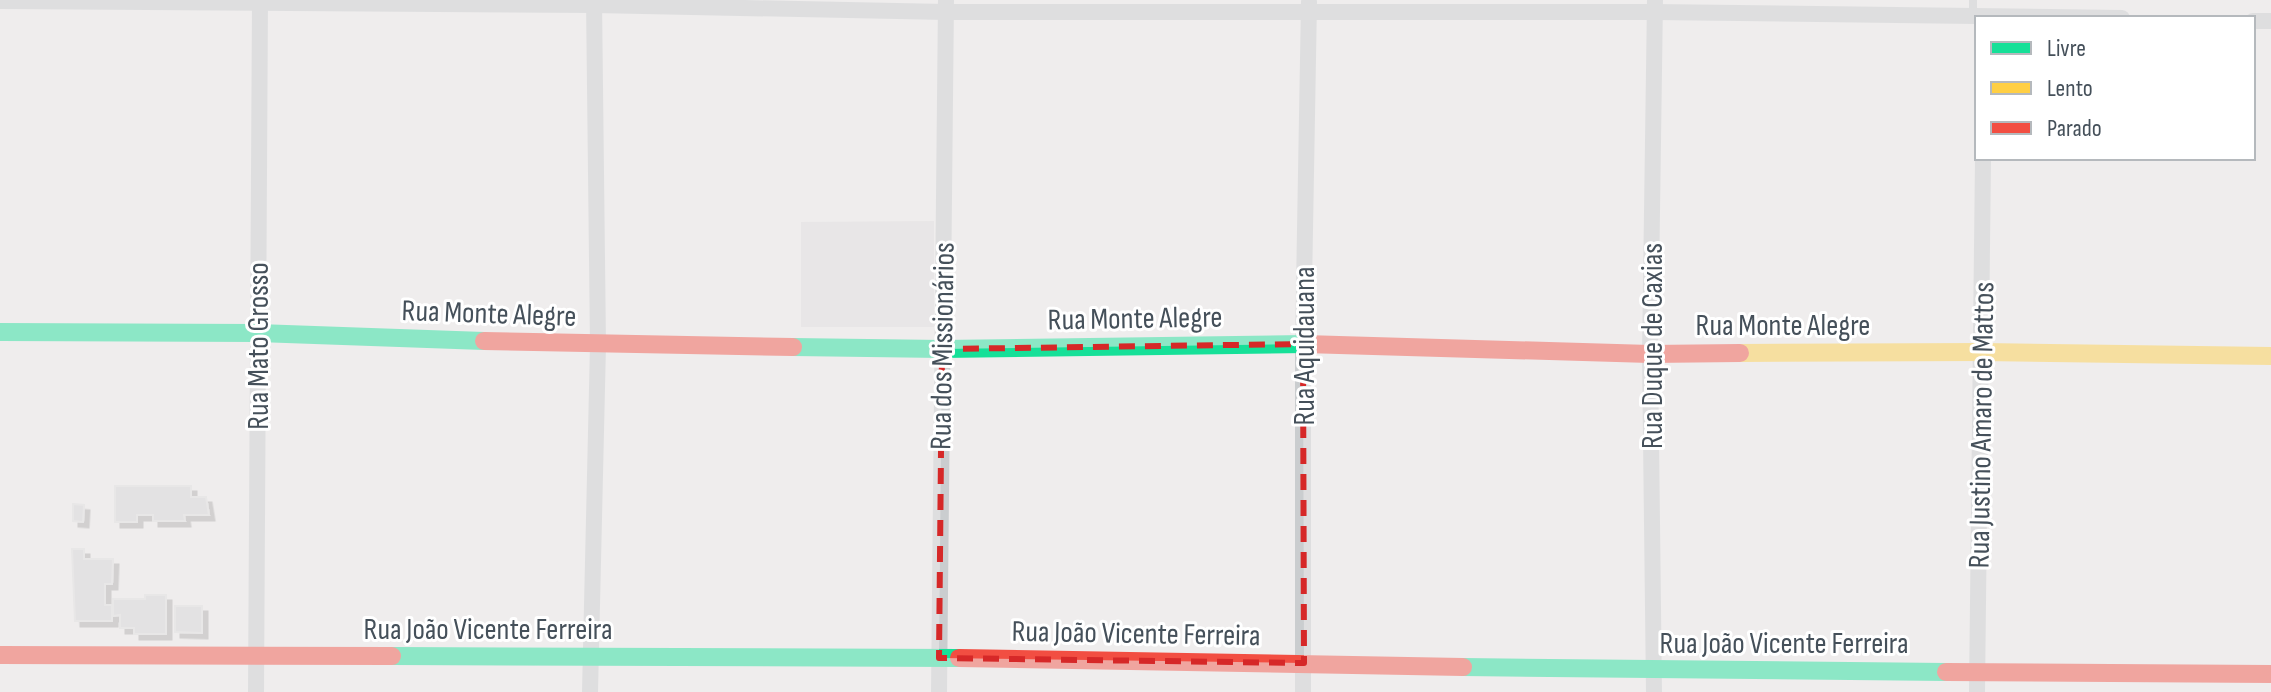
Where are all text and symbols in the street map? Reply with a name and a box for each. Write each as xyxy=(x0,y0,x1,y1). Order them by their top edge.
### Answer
legend xyxy=(1975,16,2255,160)
text: Livre xyxy=(2047,34,2086,63)
text: Lento xyxy=(2047,74,2093,103)
text: Parado xyxy=(2047,114,2102,143)
street label: Rua dos Missionários xyxy=(923,242,963,450)
street label: Rua Duque de Caxias xyxy=(1635,243,1671,449)
street label: Rua Mato Grosso xyxy=(241,262,277,430)
street label: Rua Aquidauana xyxy=(1287,266,1323,426)
street label: Rua Justino Amaro de Mattos xyxy=(1962,281,2002,569)
street label: Rua Monte Alegre xyxy=(401,293,577,335)
street label: Rua Monte Alegre xyxy=(1047,299,1223,339)
street label: Rua Monte Alegre xyxy=(1696,308,1870,344)
street label: Rua João Vicente Ferreira xyxy=(364,612,612,648)
street label: Rua João Vicente Ferreira xyxy=(1011,614,1261,654)
street label: Rua João Vicente Ferreira xyxy=(1660,626,1908,662)

